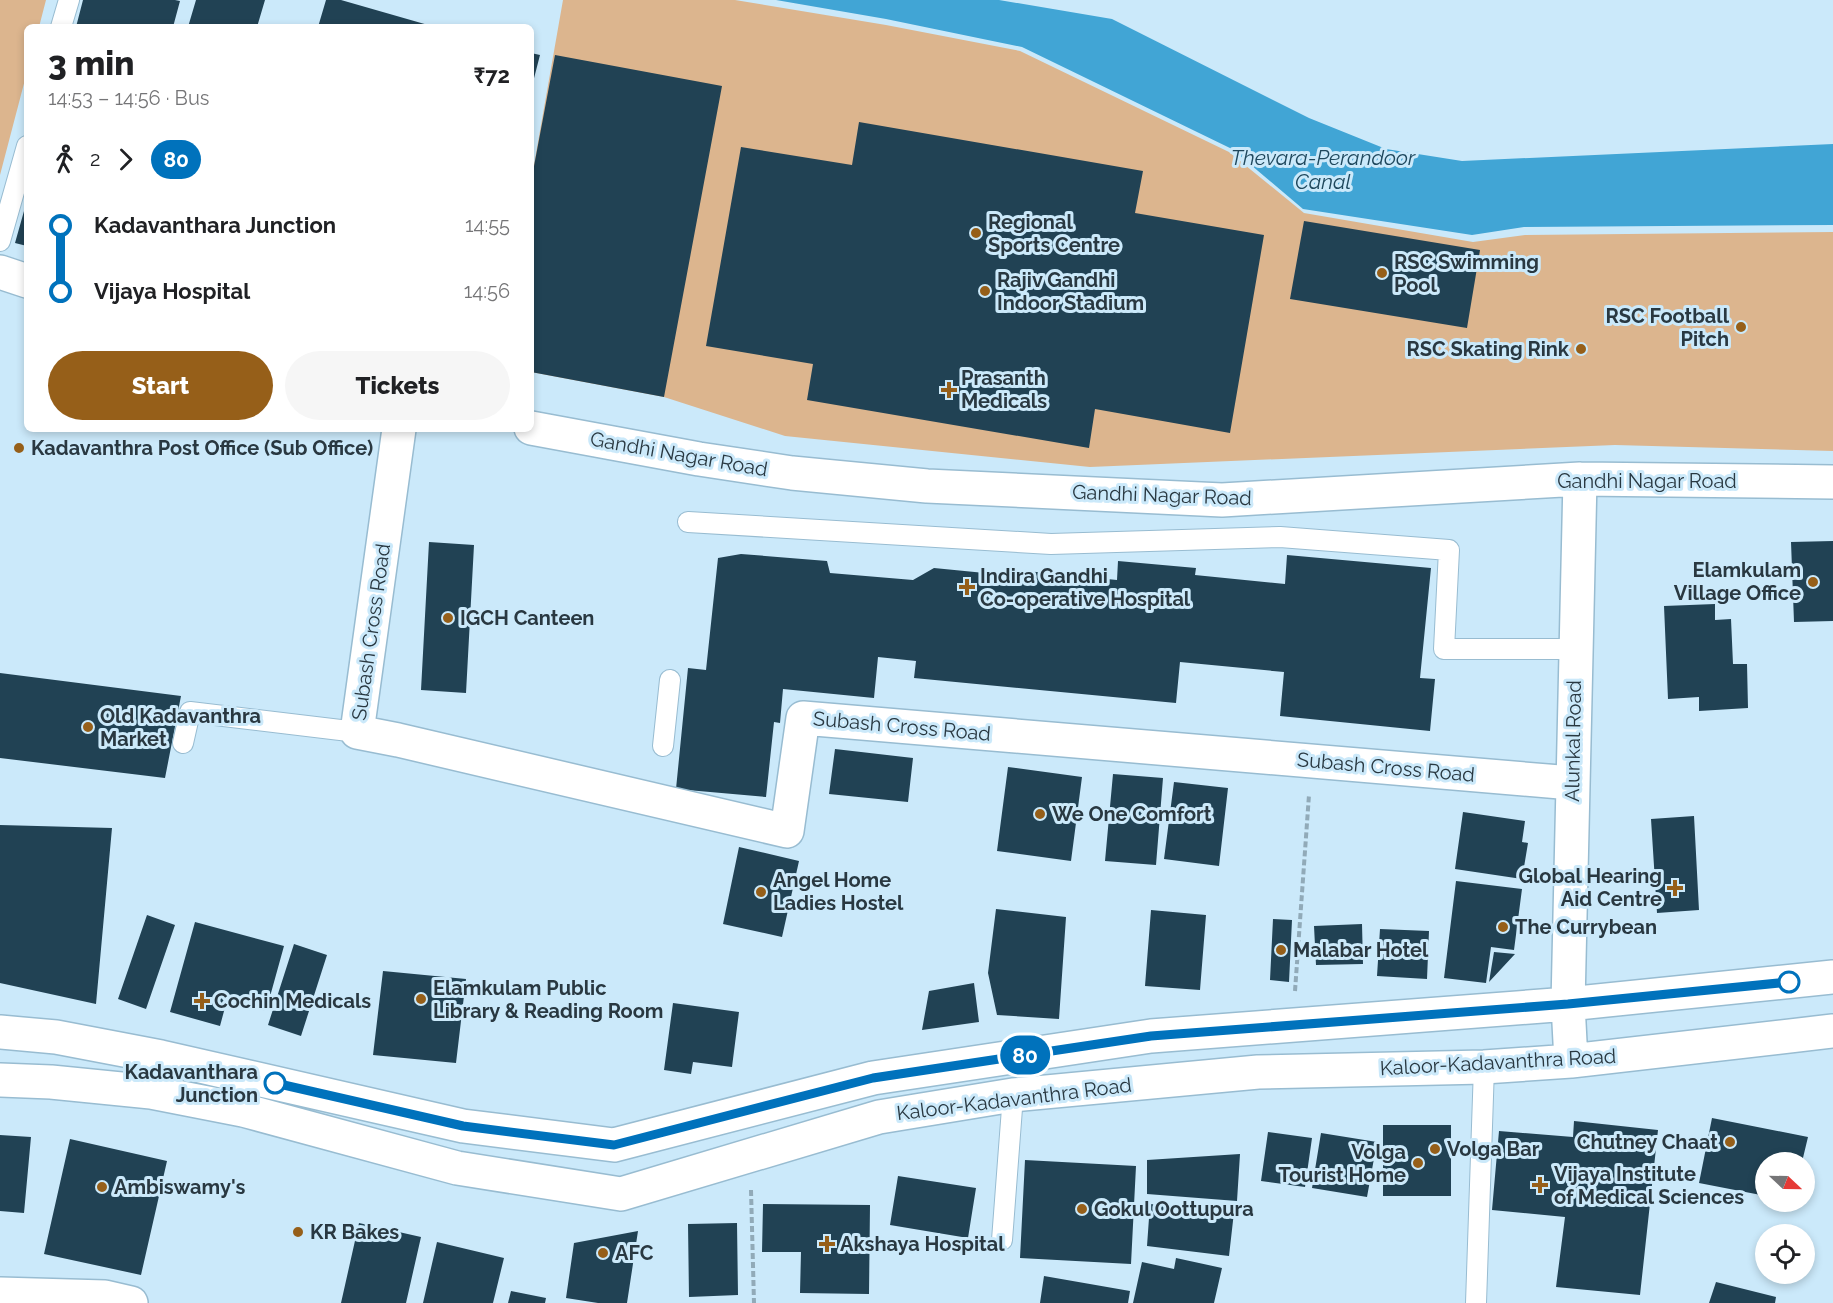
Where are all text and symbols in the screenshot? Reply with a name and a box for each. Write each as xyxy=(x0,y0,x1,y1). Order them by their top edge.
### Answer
text: 3 min xyxy=(48,44,134,83)
text: ₹72 xyxy=(473,62,510,88)
text: 14:53 – 14:56 · Bus xyxy=(48,86,209,110)
icon: walk xyxy=(48,143,81,176)
icon: forward xyxy=(109,143,142,176)
water label: Thevara-Perandoor Canal xyxy=(1231,145,1416,194)
text: 2 xyxy=(90,147,100,171)
text: 80 xyxy=(163,147,189,172)
place label: Regional Sports Centre xyxy=(988,210,1120,257)
text: Kadavanthara Junction xyxy=(94,212,336,238)
text: 14:55 xyxy=(465,213,510,237)
marker: Regional Sports Centre xyxy=(969,226,983,240)
place label: RSC Swimming Pool xyxy=(1394,250,1539,297)
marker: RSC Swimming Pool xyxy=(1375,266,1389,280)
place label: Rajiv Gandhi Indoor Stadium xyxy=(997,268,1144,315)
text: Vijaya Hospital xyxy=(94,278,250,304)
text: 14:56 xyxy=(464,279,510,303)
marker: Rajiv Gandhi Indoor Stadium xyxy=(978,284,992,298)
place label: RSC Football Pitch xyxy=(1605,304,1730,351)
marker: RSC Football Pitch xyxy=(1734,320,1748,334)
place label: RSC Skating Rink xyxy=(1406,337,1570,361)
marker: RSC Skating Rink xyxy=(1574,342,1588,356)
button: Start xyxy=(48,351,273,420)
button: Tickets xyxy=(285,351,510,420)
place label: Prasanth Medicals xyxy=(961,366,1047,413)
marker: Prasanth Medicals xyxy=(942,383,956,397)
street label: Gandhi Nagar Road xyxy=(588,427,770,481)
place label: Kadavanthra Post Office (Sub Office) xyxy=(31,436,373,460)
marker: Kadavanthra Post Office (Sub Office) xyxy=(12,441,26,455)
street label: Gandhi Nagar Road xyxy=(1557,469,1737,493)
street label: Gandhi Nagar Road xyxy=(1072,480,1252,510)
street label: Subash Cross Road xyxy=(347,542,395,722)
place label: Elamkulam Village Office xyxy=(1674,558,1801,605)
place label: Indira Gandhi Co-operative Hospital xyxy=(980,564,1191,611)
marker: Elamkulam Village Office xyxy=(1806,575,1820,589)
marker: Indira Gandhi Co-operative Hospital xyxy=(958,578,976,596)
place label: IGCH Canteen xyxy=(460,606,594,630)
marker: IGCH Canteen xyxy=(441,611,455,625)
street label: Alunkal Road xyxy=(1560,680,1586,802)
place label: Old Kadavanthra Market xyxy=(100,704,261,751)
street label: Subash Cross Road xyxy=(812,706,992,746)
marker: Old Kadavanthra Market xyxy=(81,720,95,734)
street label: Subash Cross Road xyxy=(1296,747,1476,787)
place label: We One Comfort xyxy=(1052,802,1212,826)
marker: We One Comfort xyxy=(1033,807,1047,821)
place label: Global Hearing Aid Centre xyxy=(1518,864,1662,911)
place label: Angel Home Ladies Hostel xyxy=(773,868,904,915)
marker: Global Hearing Aid Centre xyxy=(1666,879,1684,897)
marker: Angel Home Ladies Hostel xyxy=(754,885,768,899)
place label: The Currybean xyxy=(1515,915,1657,939)
marker: The Currybean xyxy=(1496,920,1510,934)
place label: Malabar Hotel xyxy=(1293,938,1429,962)
marker: Malabar Hotel xyxy=(1274,943,1288,957)
unlabelled marker xyxy=(1778,971,1800,993)
place label: Elamkulam Public Library & Reading Room xyxy=(433,976,663,1023)
place label: Cochin Medicals xyxy=(214,989,371,1013)
marker: Elamkulam Public Library & Reading Room xyxy=(414,992,428,1006)
marker: Cochin Medicals xyxy=(195,994,209,1008)
line badge: 80 xyxy=(998,1036,1052,1074)
text: 80 xyxy=(1012,1043,1038,1068)
street label: Kaloor-Kadavanthra Road xyxy=(1379,1044,1617,1080)
place label: Kadavanthara Junction xyxy=(125,1060,258,1107)
marker: Kadavanthara Junction xyxy=(264,1072,286,1094)
street label: Kaloor-Kadavanthra Road xyxy=(895,1073,1133,1125)
place label: Chutney Chaat xyxy=(1577,1130,1718,1154)
marker: Chutney Chaat xyxy=(1723,1135,1737,1149)
place label: Volga Bar xyxy=(1447,1137,1540,1161)
place label: Volga Tourist Home xyxy=(1279,1140,1406,1187)
marker: Volga Bar xyxy=(1428,1142,1442,1156)
north arrow xyxy=(1755,1152,1815,1212)
map controls xyxy=(1755,1152,1815,1284)
marker: Volga Tourist Home xyxy=(1411,1156,1425,1170)
place label: Vijaya Institute of Medical Sciences xyxy=(1554,1162,1744,1209)
place label: Ambiswamy's xyxy=(114,1175,245,1199)
marker: Vijaya Institute of Medical Sciences xyxy=(1531,1176,1549,1194)
marker: Ambiswamy's xyxy=(95,1180,109,1194)
place label: Gokul Oottupura xyxy=(1094,1197,1254,1221)
marker: Gokul Oottupura xyxy=(1075,1202,1089,1216)
place label: KR Bakes xyxy=(310,1220,399,1244)
button: locate xyxy=(1755,1224,1815,1284)
marker: KR Bakes xyxy=(291,1225,305,1239)
place label: Akshaya Hospital xyxy=(840,1232,1005,1256)
marker: Akshaya Hospital xyxy=(818,1235,836,1253)
place label: AFC xyxy=(615,1241,654,1265)
marker: AFC xyxy=(596,1246,610,1260)

